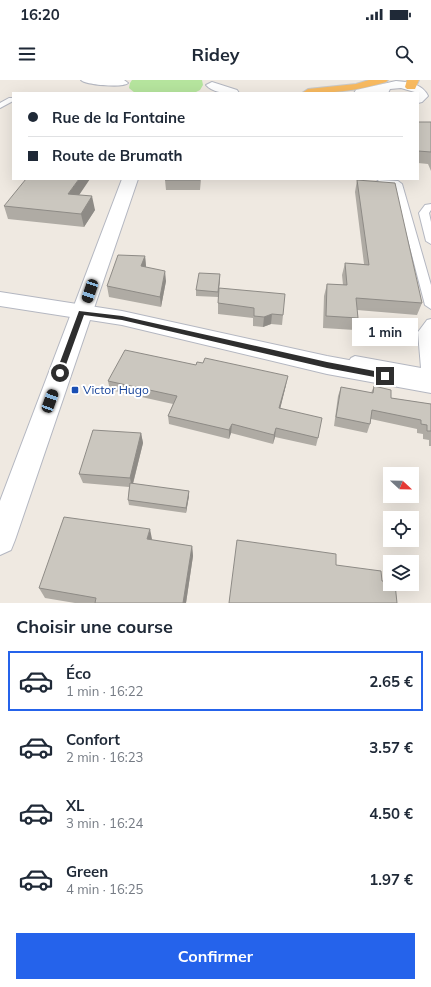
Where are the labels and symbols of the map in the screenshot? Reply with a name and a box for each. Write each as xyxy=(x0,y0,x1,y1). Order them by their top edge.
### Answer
car xyxy=(80,278,100,304)
callout: 1 min xyxy=(352,318,418,346)
route start xyxy=(51,364,69,382)
route end xyxy=(376,367,394,385)
place label: Victor Hugo xyxy=(83,382,149,397)
marker: Victor Hugo xyxy=(70,385,80,395)
car xyxy=(40,388,60,414)
north arrow xyxy=(383,467,419,503)

